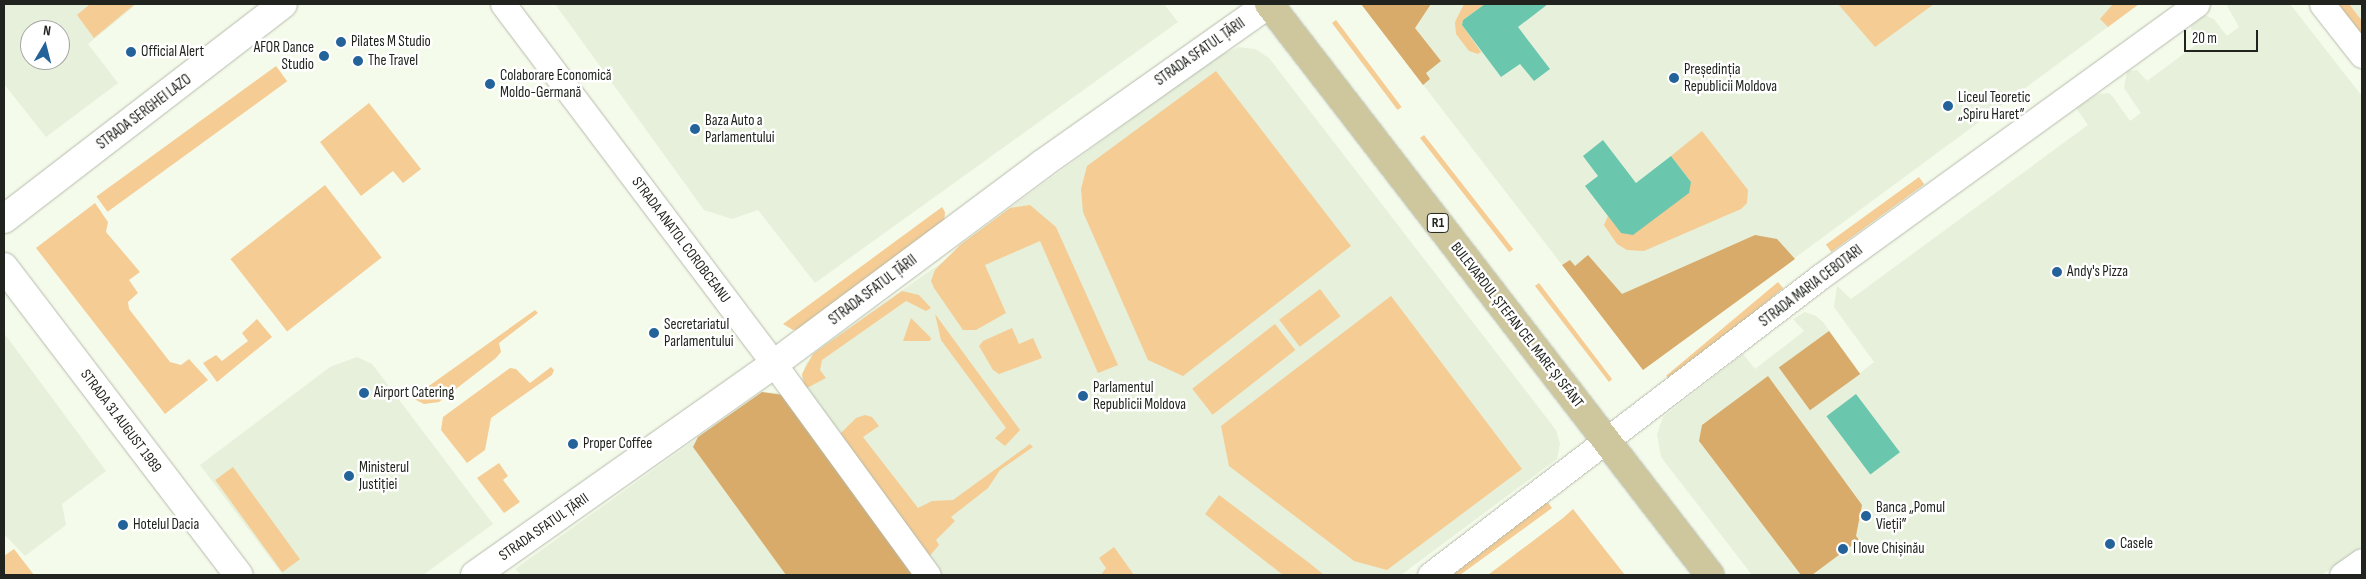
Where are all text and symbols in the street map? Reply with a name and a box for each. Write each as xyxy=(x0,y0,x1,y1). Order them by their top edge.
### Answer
street label: STRADA SFATUL ȚĂRII xyxy=(1152,14,1248,90)
north arrow xyxy=(20,20,70,70)
scale bar xyxy=(2186,20,2260,52)
text: N xyxy=(42,22,52,40)
text: 20 m xyxy=(2192,29,2217,48)
place label: Pilates M Studio xyxy=(351,33,431,51)
marker: Pilates M Studio xyxy=(335,36,347,48)
place label: AFOR Dance Studio xyxy=(254,38,314,73)
place label: Official Alert xyxy=(141,43,204,61)
marker: Official Alert xyxy=(125,46,137,58)
marker: AFOR Dance Studio xyxy=(318,50,330,62)
place label: The Travel xyxy=(368,52,418,70)
marker: The Travel xyxy=(352,55,364,67)
place label: Președinția Republicii Moldova xyxy=(1684,60,1777,95)
place label: Colaborare Economică Moldo-Germană xyxy=(500,66,612,101)
street label: STRADA SERGHEI LAZO xyxy=(93,71,195,153)
marker: Președinția Republicii Moldova xyxy=(1668,72,1680,84)
marker: Colaborare Economică Moldo-Germană xyxy=(484,78,496,90)
place label: Liceul Teoretic „Spiru Haret” xyxy=(1958,88,2031,123)
marker: Liceul Teoretic „Spiru Haret” xyxy=(1942,100,1954,112)
place label: Baza Auto a Parlamentului xyxy=(705,111,775,146)
marker: Baza Auto a Parlamentului xyxy=(689,123,701,135)
street label: STRADA ANATOL COROBCEANU xyxy=(628,173,734,307)
road number: R1 xyxy=(1427,212,1449,234)
street label: BULEVARDUL ȘTEFAN CEL MARE ȘI SFÂNT xyxy=(1447,239,1587,411)
street label: STRADA MARIA CEBOTARI xyxy=(1756,241,1866,331)
street label: STRADA SFATUL ȚĂRII xyxy=(825,251,921,329)
place label: Andy's Pizza xyxy=(2067,263,2128,281)
marker: Andy's Pizza xyxy=(2051,266,2063,278)
place label: Secretariatul Parlamentului xyxy=(664,315,734,350)
marker: Secretariatul Parlamentului xyxy=(648,327,660,339)
street label: STRADA 31 AUGUST 1989 xyxy=(76,366,166,476)
place label: Parlamentul Republicii Moldova xyxy=(1093,378,1186,413)
place label: Airport Catering xyxy=(374,384,454,402)
marker: Airport Catering xyxy=(358,387,370,399)
marker: Parlamentul Republicii Moldova xyxy=(1077,390,1089,402)
place label: Proper Coffee xyxy=(583,435,652,453)
marker: Proper Coffee xyxy=(567,438,579,450)
place label: Ministerul Justiției xyxy=(359,458,409,493)
marker: Ministerul Justiției xyxy=(343,470,355,482)
street label: STRADA SFATUL ȚĂRII xyxy=(496,489,592,565)
place label: Banca „Pomul Vieții” xyxy=(1876,498,1945,533)
marker: Banca „Pomul Vieții” xyxy=(1860,510,1872,522)
place label: Hotelul Dacia xyxy=(133,516,199,534)
marker: Hotelul Dacia xyxy=(117,519,129,531)
place label: Casele xyxy=(2120,535,2153,553)
marker: Casele xyxy=(2104,538,2116,550)
place label: I love Chișinău xyxy=(1853,540,1925,558)
marker: I love Chișinău xyxy=(1837,543,1849,555)

